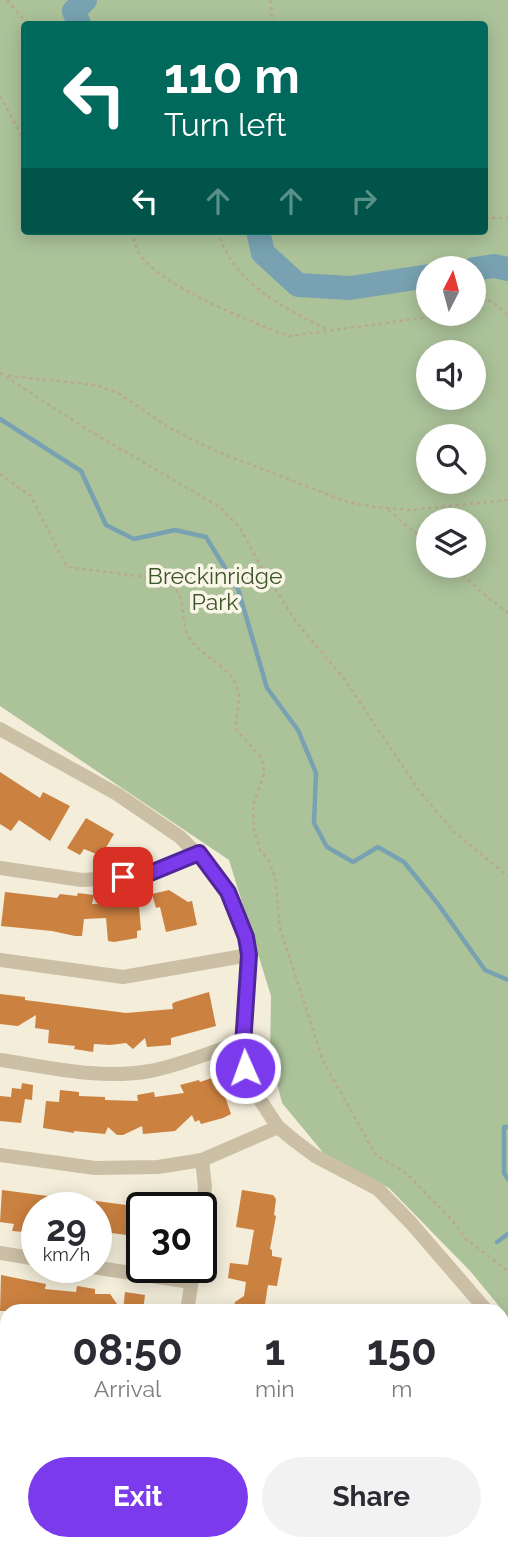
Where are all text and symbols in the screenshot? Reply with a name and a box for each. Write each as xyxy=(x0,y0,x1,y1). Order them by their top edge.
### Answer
text: 110 m xyxy=(164,47,300,104)
icon: left xyxy=(49,49,140,140)
text: Turn left xyxy=(164,106,286,143)
icon: left xyxy=(126,182,164,220)
icon: ahead xyxy=(199,182,237,220)
icon: ahead xyxy=(272,182,310,220)
icon: right xyxy=(345,182,383,220)
north arrow xyxy=(416,256,486,326)
map controls xyxy=(416,256,486,578)
button: sound xyxy=(416,340,486,410)
button: search xyxy=(416,424,486,494)
button: layers xyxy=(416,508,486,578)
park label: Breckinridge Park xyxy=(148,562,282,615)
pin xyxy=(93,847,153,907)
icon: arrive xyxy=(104,858,142,896)
position arrow xyxy=(208,1031,282,1105)
speed limit sign: 30 xyxy=(126,1192,217,1283)
text: 29 xyxy=(46,1208,87,1249)
text: km/h xyxy=(43,1244,90,1265)
text: 08:50 xyxy=(72,1326,183,1375)
text: 1 xyxy=(265,1326,285,1375)
text: 150 xyxy=(367,1326,437,1375)
text: Arrival xyxy=(94,1375,161,1402)
text: min xyxy=(255,1375,295,1402)
text: m xyxy=(391,1375,412,1402)
button: Exit xyxy=(28,1457,248,1537)
button: Share xyxy=(262,1457,481,1537)

